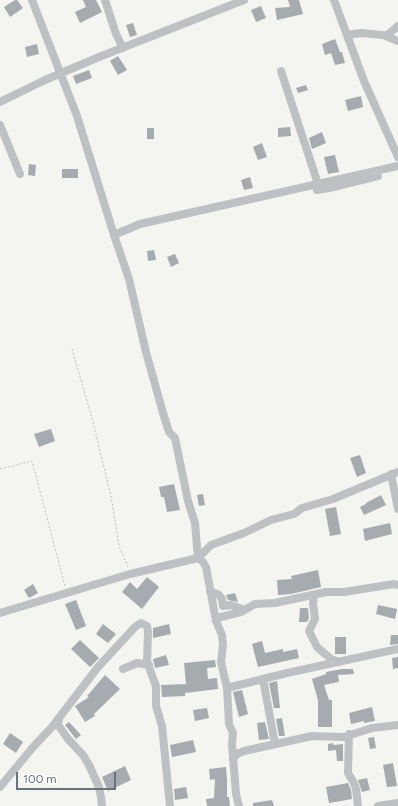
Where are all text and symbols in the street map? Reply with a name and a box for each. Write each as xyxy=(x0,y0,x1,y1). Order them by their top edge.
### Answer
scale bar xyxy=(18,764,118,790)
text: 100 m xyxy=(23,772,57,786)

